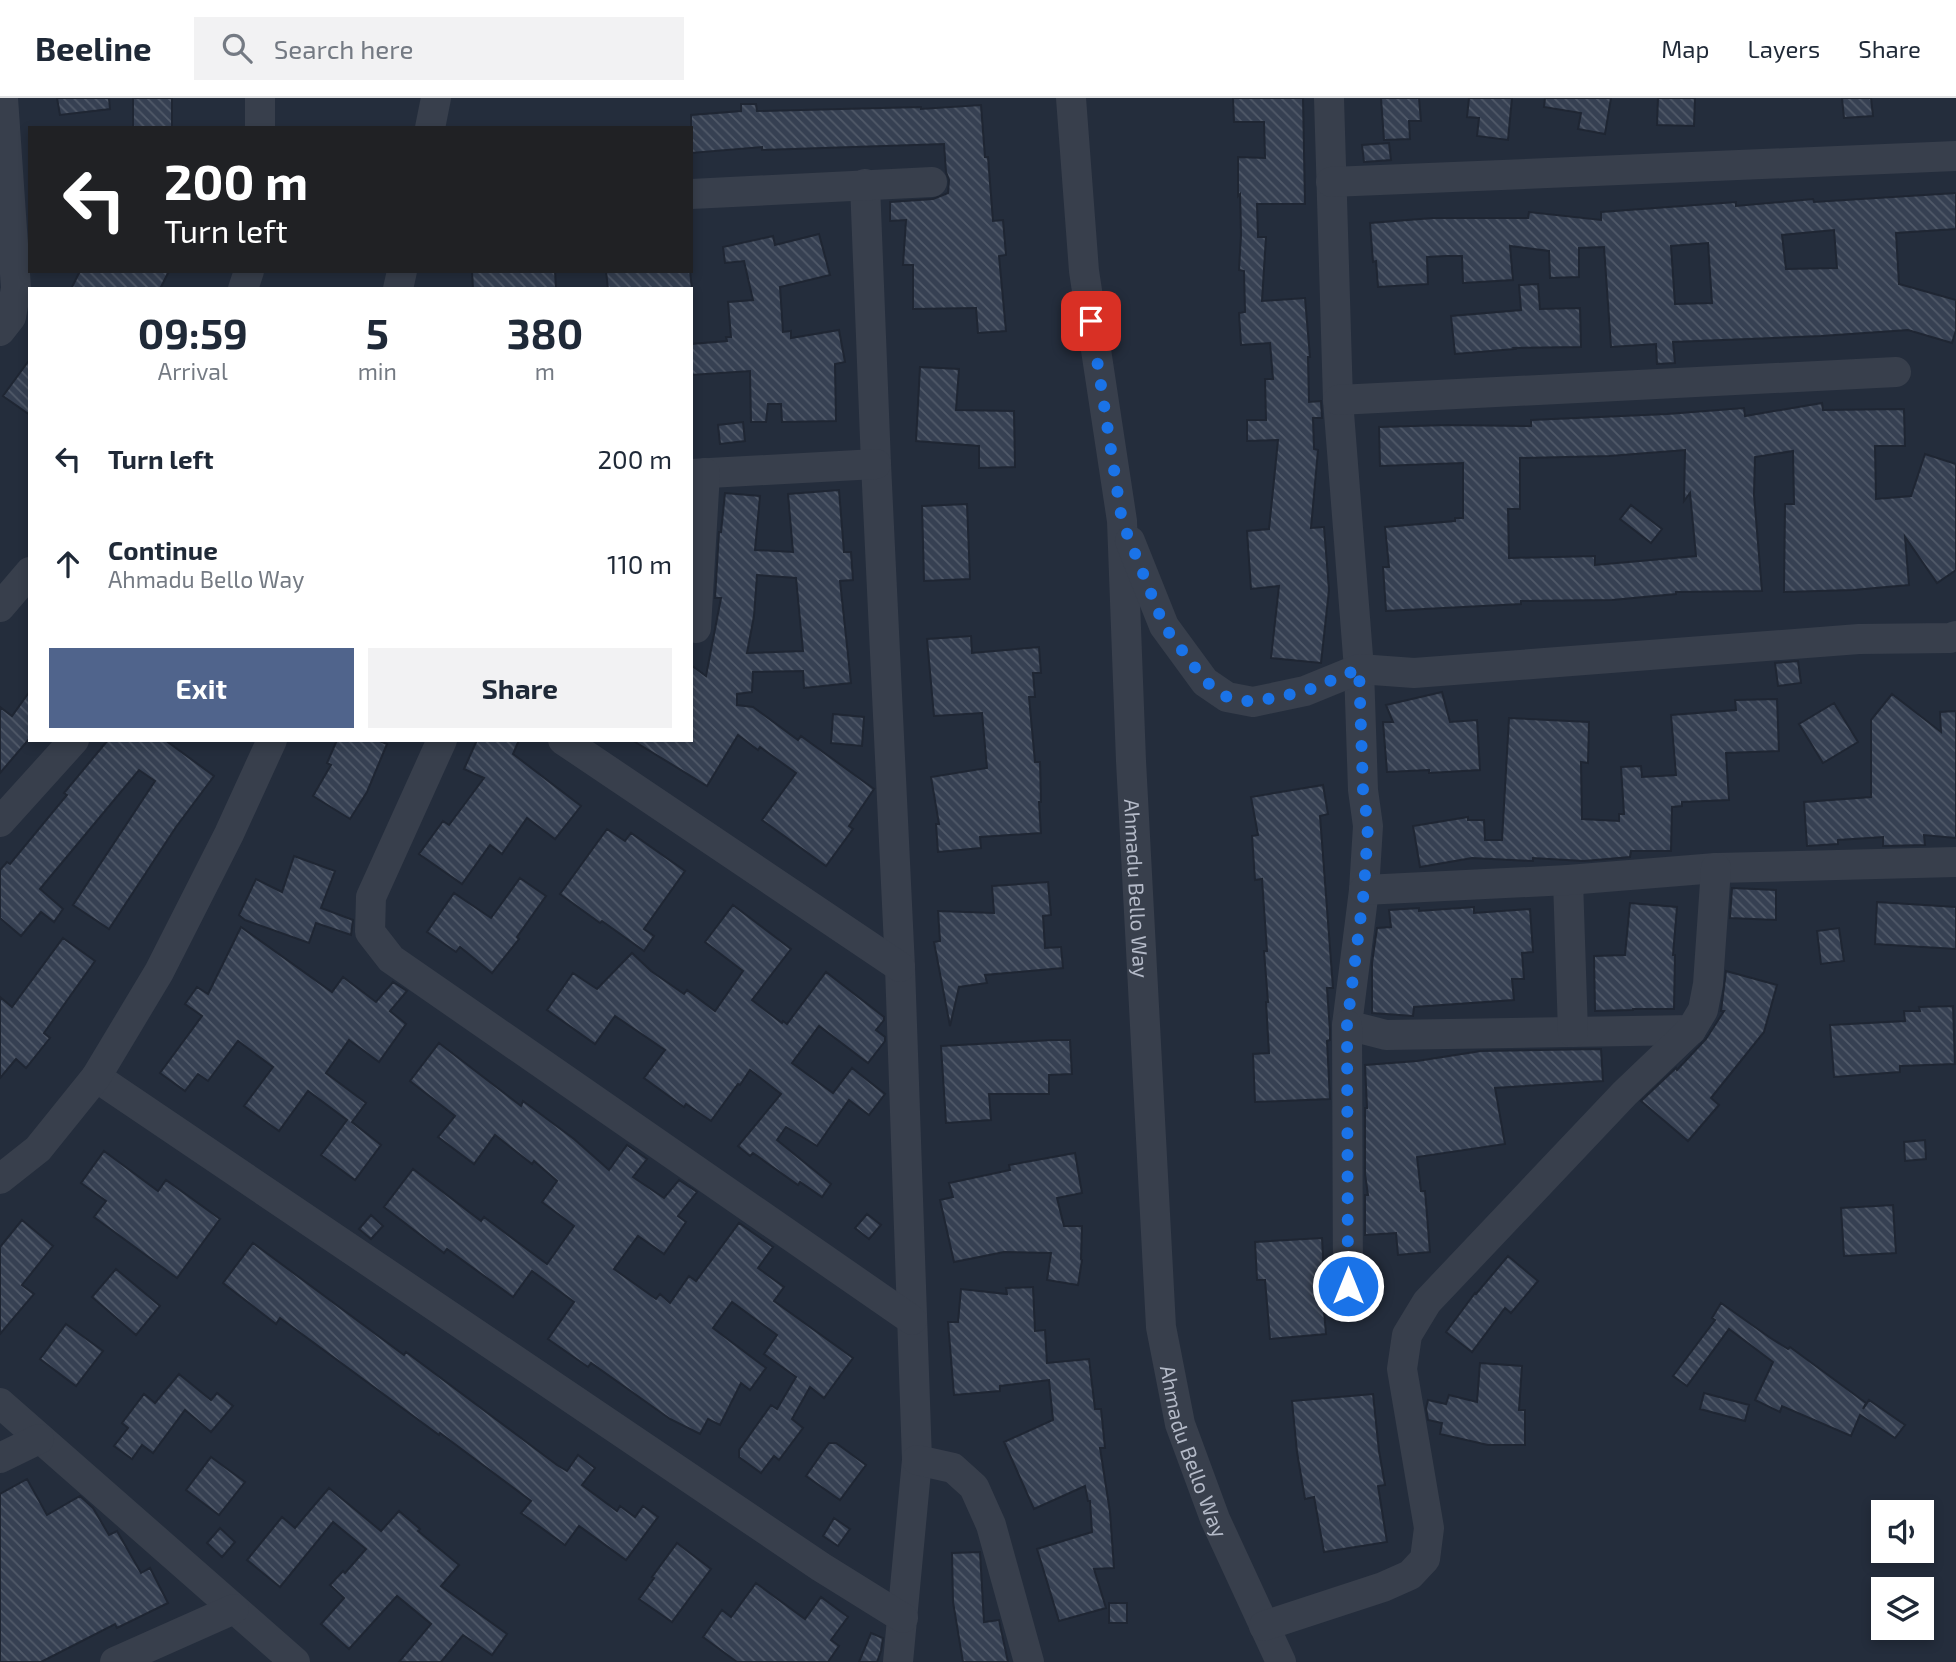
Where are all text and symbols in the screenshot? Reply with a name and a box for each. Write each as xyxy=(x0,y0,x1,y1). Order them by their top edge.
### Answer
search box xyxy=(194,17,684,80)
text: Beeline xyxy=(35,28,152,68)
icon: search xyxy=(218,29,256,67)
text: Search here xyxy=(274,33,413,64)
text: Map xyxy=(1661,34,1709,63)
text: Layers xyxy=(1747,34,1820,63)
text: Share xyxy=(1858,34,1921,63)
text: 200 m xyxy=(164,151,308,210)
icon: left xyxy=(49,154,140,245)
text: Turn left xyxy=(164,211,288,249)
pin xyxy=(1061,291,1121,351)
icon: arrive xyxy=(1072,302,1110,340)
text: 09:59 xyxy=(138,307,248,357)
text: 5 xyxy=(366,307,389,357)
text: 380 xyxy=(507,307,583,357)
text: Arrival xyxy=(158,357,228,385)
text: min xyxy=(358,357,397,385)
text: m xyxy=(535,357,555,385)
icon: left xyxy=(49,440,87,478)
text: Turn left xyxy=(108,443,214,474)
text: 200 m xyxy=(597,443,672,474)
text: Continue xyxy=(108,534,218,565)
icon: ahead xyxy=(49,545,87,583)
text: 110 m xyxy=(607,548,672,579)
text: Ahmadu Bello Way xyxy=(108,565,304,593)
button: Exit xyxy=(49,648,354,728)
button: Share xyxy=(368,648,672,728)
street label: Ahmadu Bello Way xyxy=(1121,798,1155,979)
position arrow xyxy=(1311,1249,1385,1323)
street label: Ahmadu Bello Way xyxy=(1156,1363,1234,1541)
map controls xyxy=(1871,1500,1934,1640)
button: sound xyxy=(1871,1500,1934,1563)
button: layers xyxy=(1871,1577,1934,1640)

